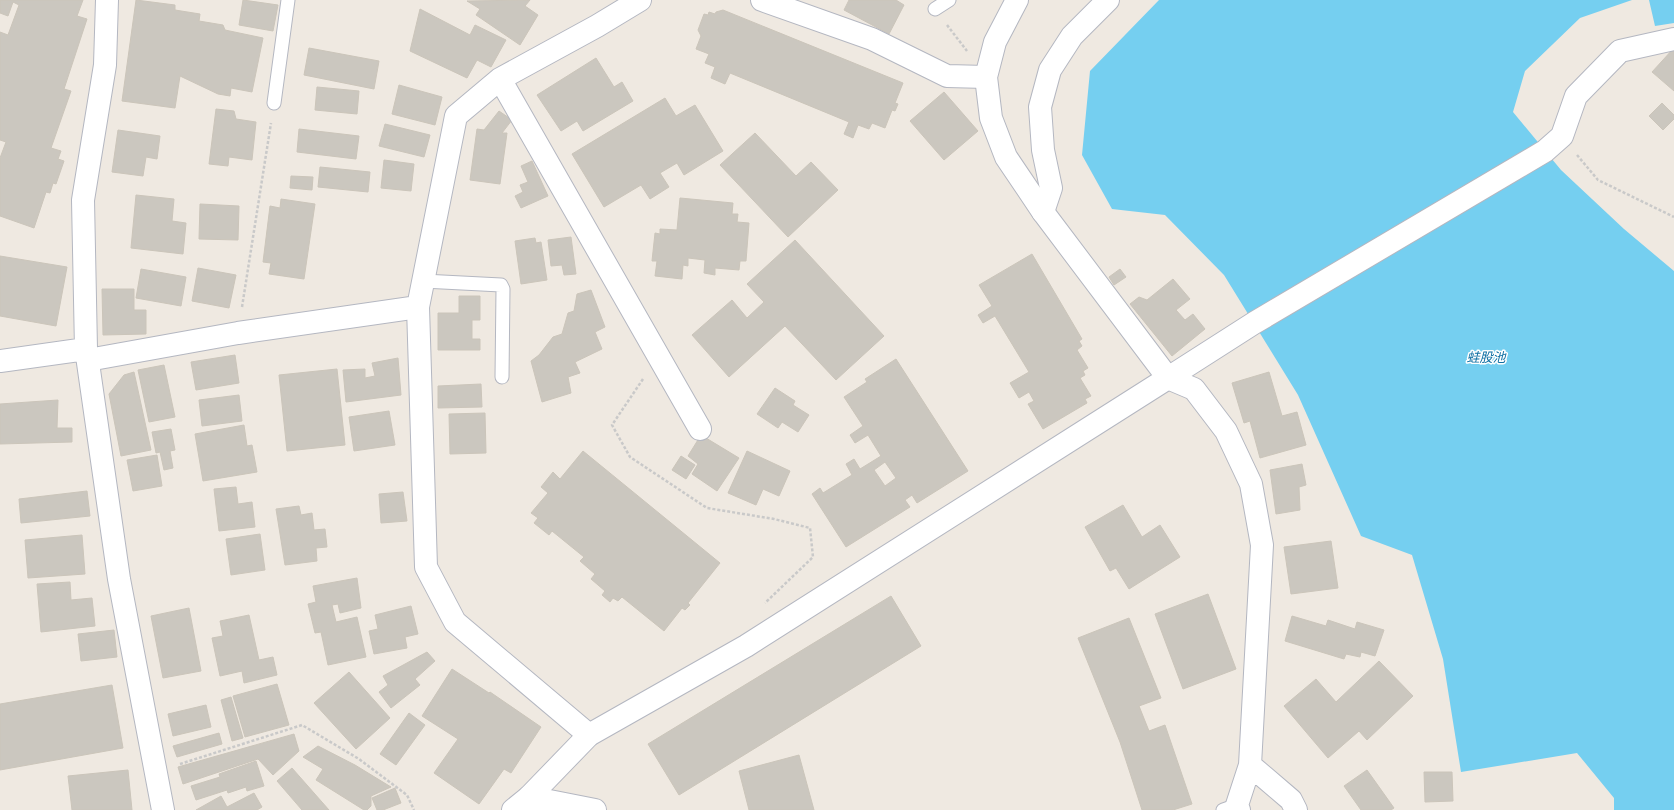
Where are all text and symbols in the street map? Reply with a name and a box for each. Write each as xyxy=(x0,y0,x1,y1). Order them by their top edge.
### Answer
water label: 蛙股池 xyxy=(1466,350,1507,365)

